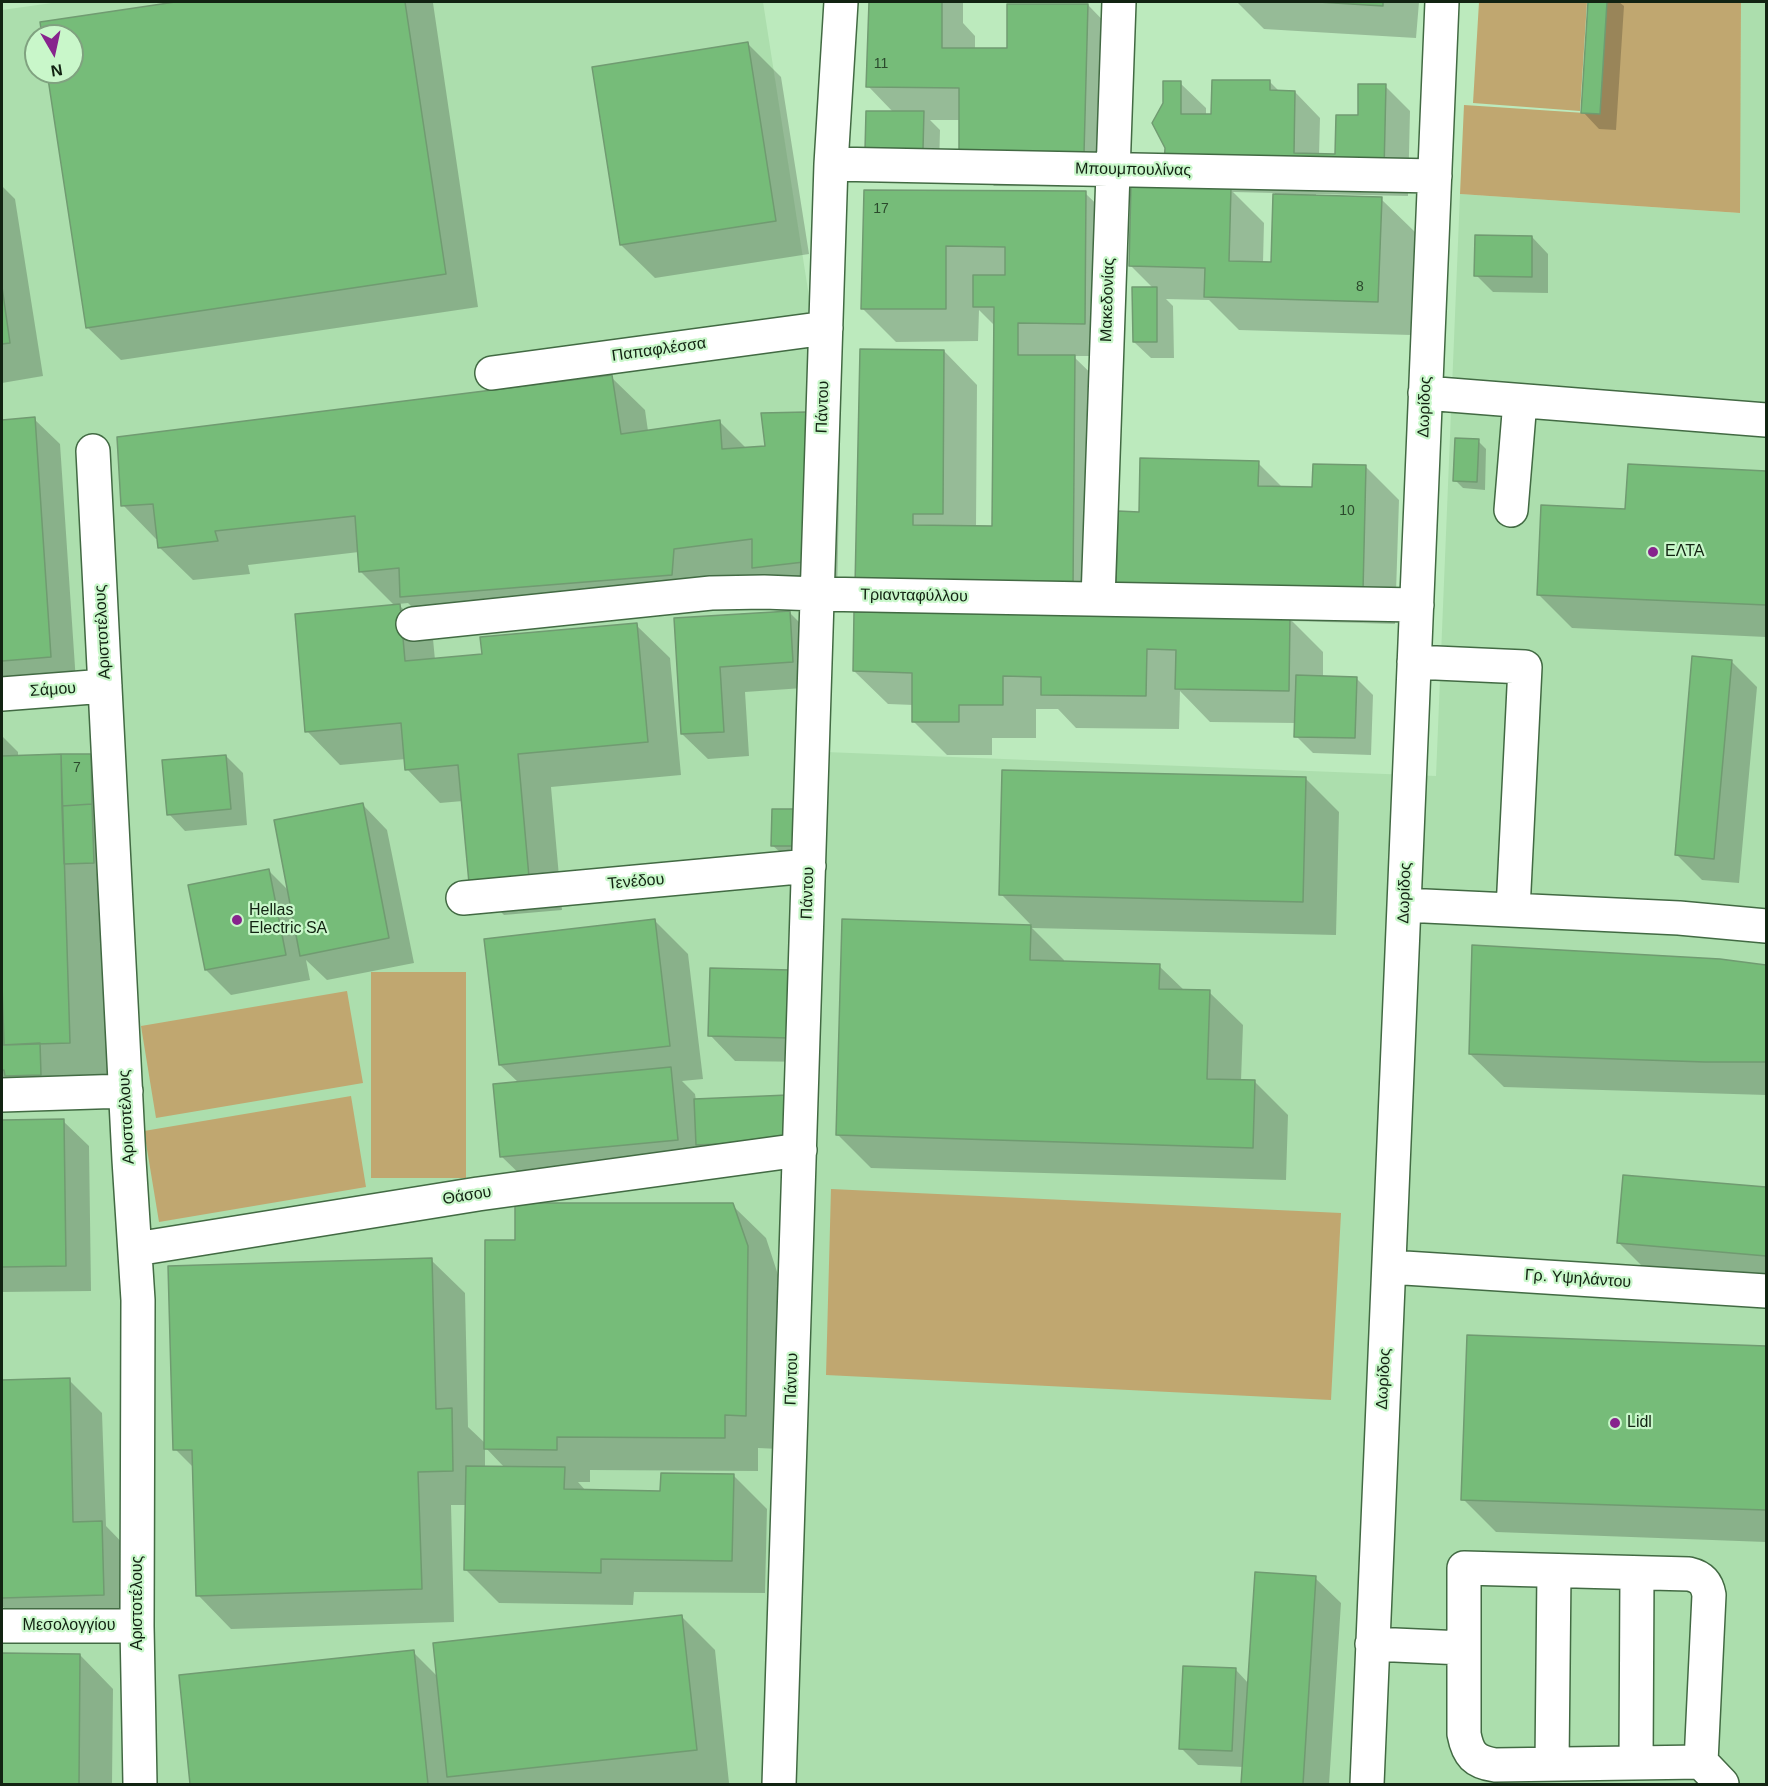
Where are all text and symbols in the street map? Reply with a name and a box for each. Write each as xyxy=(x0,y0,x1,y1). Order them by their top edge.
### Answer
north arrow xyxy=(24,24,84,84)
house number: 11 xyxy=(874,56,888,72)
text: N xyxy=(50,61,64,80)
street label: Μπουμπουλίνας xyxy=(1075,159,1191,181)
house number: 17 xyxy=(873,201,889,217)
street label: Μακεδονίας xyxy=(1097,258,1119,342)
house number: 8 xyxy=(1356,279,1364,295)
street label: Παπαφλέσσα xyxy=(611,334,707,366)
street label: Δωρίδος xyxy=(1414,376,1436,438)
street label: Πάντου xyxy=(812,380,834,434)
house number: 10 xyxy=(1339,503,1355,519)
place label: ΕΛΤΑ xyxy=(1665,542,1704,562)
marker: ΕΛΤΑ xyxy=(1646,545,1660,559)
street label: Αριστοτέλους xyxy=(91,584,115,680)
street label: Τριανταφύλλου xyxy=(860,585,968,607)
street label: Σάμου xyxy=(29,679,77,701)
house number: 7 xyxy=(73,760,81,776)
street label: Δωρίδος xyxy=(1394,862,1416,924)
street label: Πάντου xyxy=(797,866,819,920)
street label: Τενέδου xyxy=(607,870,665,894)
place label: Hellas Electric SA xyxy=(249,901,327,939)
marker: Hellas Electric SA xyxy=(230,913,244,927)
street label: Αριστοτέλους xyxy=(115,1069,139,1165)
street label: Θάσου xyxy=(441,1183,493,1209)
street label: Γρ. Υψηλάντου xyxy=(1524,1266,1632,1292)
street label: Δωρίδος xyxy=(1373,1348,1395,1410)
street label: Πάντου xyxy=(781,1352,803,1406)
place label: Lidl xyxy=(1627,1413,1652,1433)
marker: Lidl xyxy=(1608,1416,1622,1430)
street label: Αριστοτέλους xyxy=(128,1556,148,1650)
street label: Μεσολογγίου xyxy=(23,1616,115,1636)

